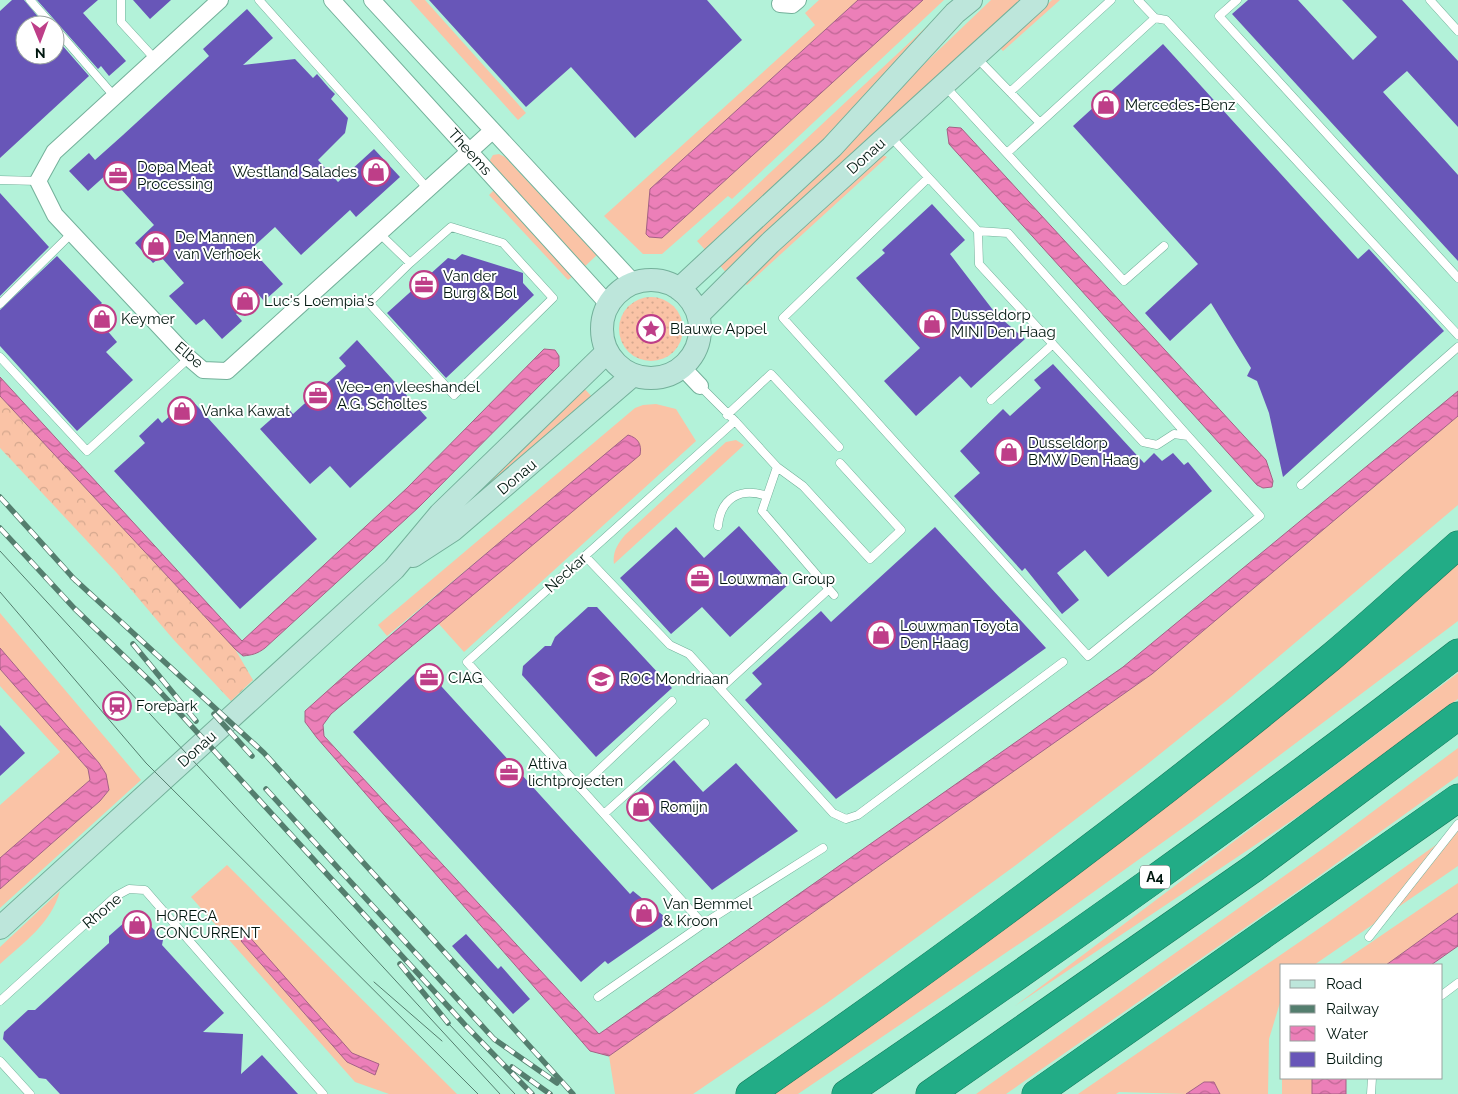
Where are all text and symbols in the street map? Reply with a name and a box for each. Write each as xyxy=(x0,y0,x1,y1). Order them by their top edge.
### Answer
north arrow xyxy=(15,15,65,65)
text: N xyxy=(35,45,46,61)
shop icon: Mercedes-Benz xyxy=(1091,90,1121,120)
place label: Mercedes-Benz xyxy=(1125,96,1235,114)
street label: Theems xyxy=(444,125,496,179)
street label: Donau xyxy=(843,134,889,178)
shop icon: Westland Salades xyxy=(361,157,391,187)
place label: Dopa Meat Processing xyxy=(137,158,213,193)
office icon: Dopa Meat Processing xyxy=(103,161,133,191)
place label: Westland Salades xyxy=(232,163,357,181)
place label: De Mannen van Verhoek xyxy=(175,228,261,263)
shop icon: De Mannen van Verhoek xyxy=(141,231,171,261)
place label: Van der Burg & Bol xyxy=(443,267,518,302)
office icon: Van der Burg & Bol xyxy=(409,270,439,300)
shop icon: Luc's Loempia's xyxy=(230,286,260,316)
place label: Luc's Loempia's xyxy=(264,292,374,310)
shop icon: Keymer xyxy=(87,304,117,334)
place label: Dusseldorp MINI Den Haag xyxy=(951,306,1056,341)
shop icon: Dusseldorp MINI Den Haag xyxy=(917,309,947,339)
place label: Keymer xyxy=(121,310,175,328)
place icon: Blauwe Appel xyxy=(636,314,666,344)
place label: Blauwe Appel xyxy=(670,320,768,338)
street label: Elbe xyxy=(171,338,207,372)
place label: Vee- en vleeshandel A.G. Scholtes xyxy=(337,378,481,413)
office icon: Vee- en vleeshandel A.G. Scholtes xyxy=(303,381,333,411)
shop icon: Vanka Kawat xyxy=(167,396,197,426)
place label: Vanka Kawat xyxy=(201,402,290,420)
place label: Dusseldorp BMW Den Haag xyxy=(1028,434,1139,469)
shop icon: Dusseldorp BMW Den Haag xyxy=(994,437,1024,467)
street label: Donau xyxy=(494,455,540,499)
street label: Neckar xyxy=(541,549,591,596)
office icon: Louwman Group xyxy=(685,564,715,594)
place label: Louwman Group xyxy=(719,570,835,588)
place label: Louwman Toyota Den Haag xyxy=(900,617,1019,652)
shop icon: Louwman Toyota Den Haag xyxy=(866,620,896,650)
office icon: CIAG xyxy=(414,663,444,693)
school or university icon: ROC Mondriaan xyxy=(586,664,616,694)
place label: CIAG xyxy=(448,669,483,687)
place label: ROC Mondriaan xyxy=(620,670,729,688)
station icon: Forepark xyxy=(102,691,132,721)
place label: Forepark xyxy=(136,697,198,715)
street label: Donau xyxy=(174,727,220,771)
place label: Attiva lichtprojecten xyxy=(528,755,623,790)
office icon: Attiva lichtprojecten xyxy=(494,758,524,788)
shop icon: Romijn xyxy=(626,792,656,822)
place label: Romijn xyxy=(660,798,708,816)
road number: A4 xyxy=(1140,866,1170,889)
street label: Rhone xyxy=(79,890,125,932)
place label: Van Bemmel & Kroon xyxy=(663,895,753,930)
shop icon: Van Bemmel & Kroon xyxy=(629,898,659,928)
place label: HORECA CONCURRENT xyxy=(156,907,260,942)
shop icon: HORECA CONCURRENT xyxy=(122,910,152,940)
legend xyxy=(1280,964,1443,1079)
text: Road xyxy=(1326,975,1362,993)
text: Railway xyxy=(1326,1000,1379,1018)
text: Water xyxy=(1326,1025,1369,1043)
text: Building xyxy=(1326,1050,1383,1068)

